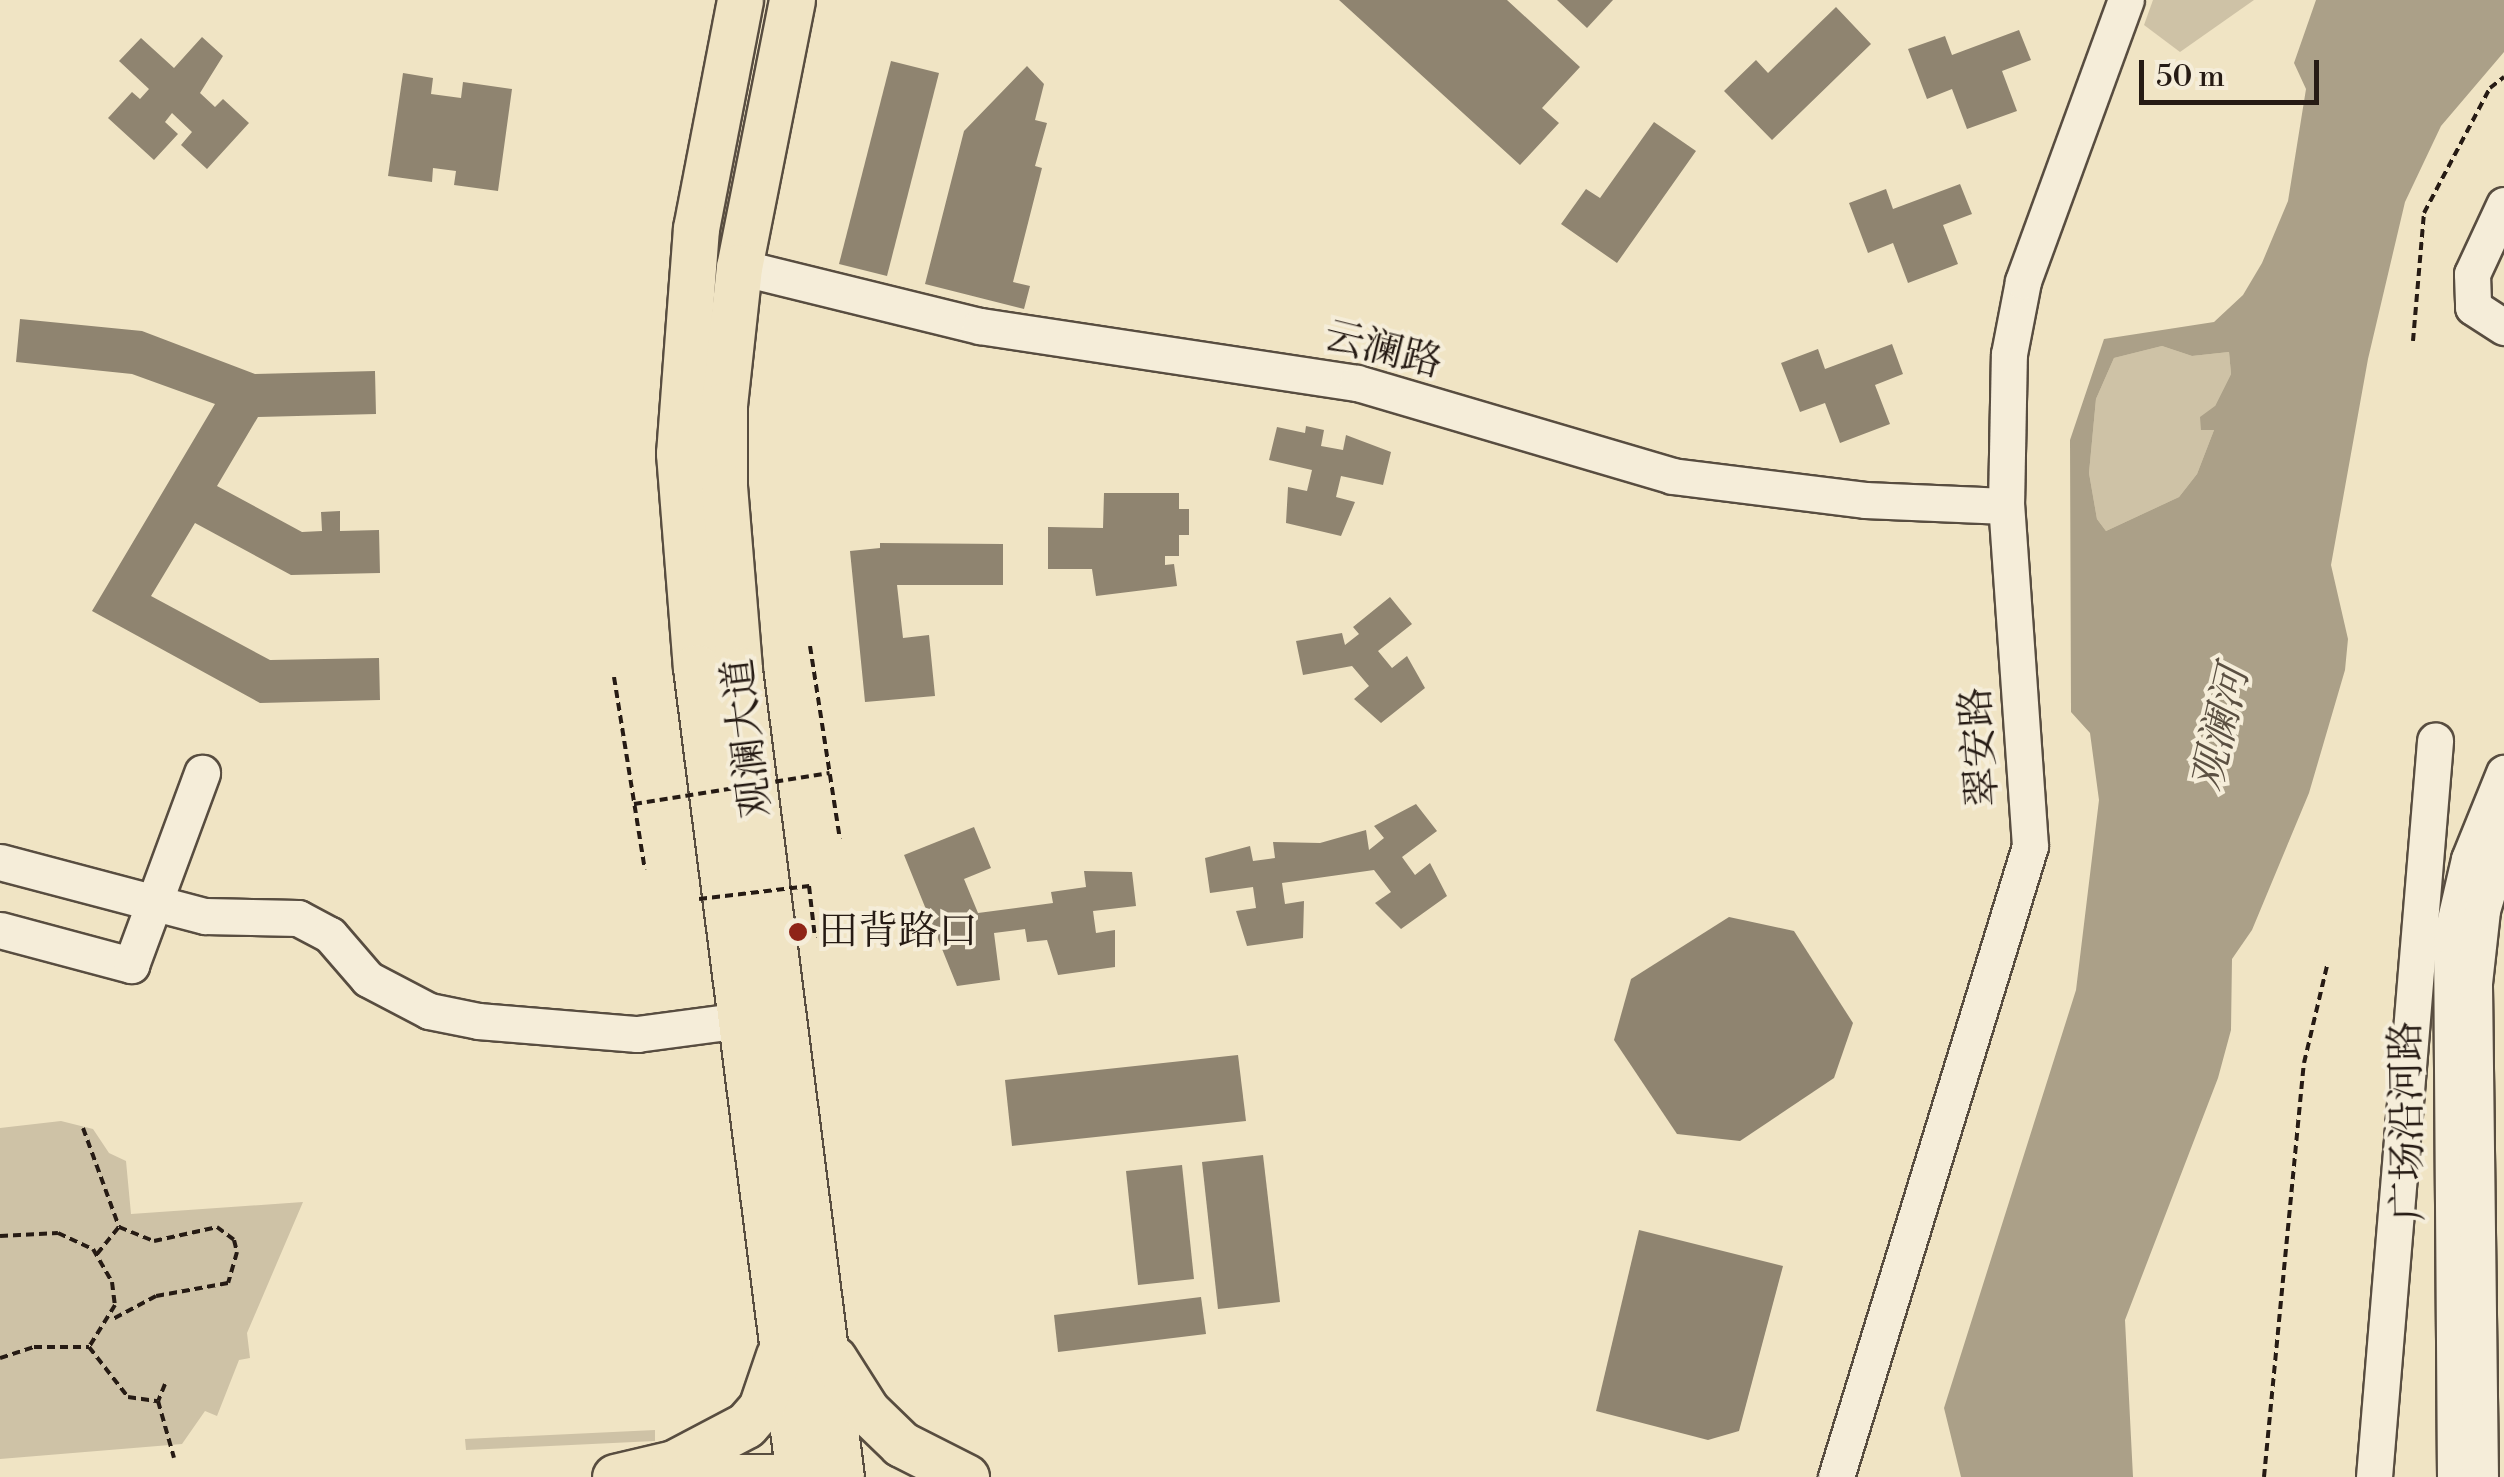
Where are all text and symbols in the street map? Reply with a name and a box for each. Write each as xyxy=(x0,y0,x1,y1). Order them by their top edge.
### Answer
scale bar xyxy=(2144,40,2324,102)
text: 50 m xyxy=(2156,58,2225,96)
street label: 云澜路 xyxy=(1319,312,1447,388)
street label: 观澜大道 xyxy=(714,656,782,820)
water label: 观澜河 xyxy=(2183,662,2261,796)
street label: 翠安路 xyxy=(1952,685,2008,809)
place label: 田背路口 xyxy=(818,908,978,956)
marker: 田背路口 xyxy=(787,921,809,943)
street label: 广场沿河路 xyxy=(2382,1021,2434,1221)

